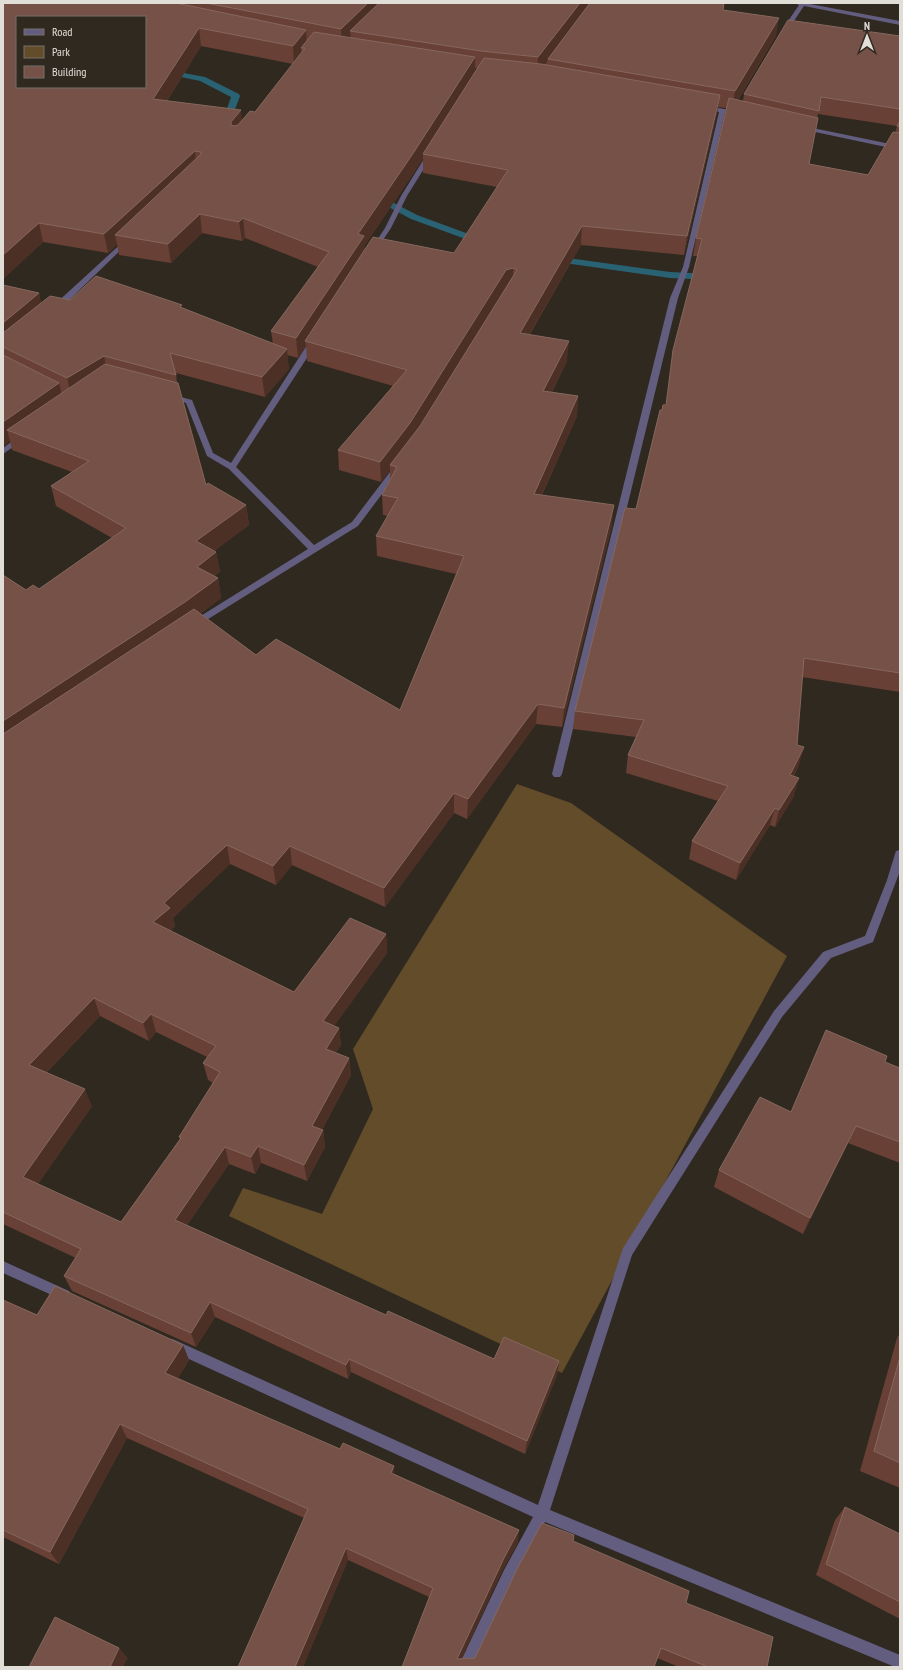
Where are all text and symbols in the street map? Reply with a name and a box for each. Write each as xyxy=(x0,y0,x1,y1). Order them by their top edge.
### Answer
legend xyxy=(16,16,146,88)
north arrow xyxy=(847,16,887,56)
text: N xyxy=(864,19,870,33)
text: Road xyxy=(52,24,72,39)
text: Park xyxy=(52,44,70,59)
text: Building xyxy=(52,64,87,79)

